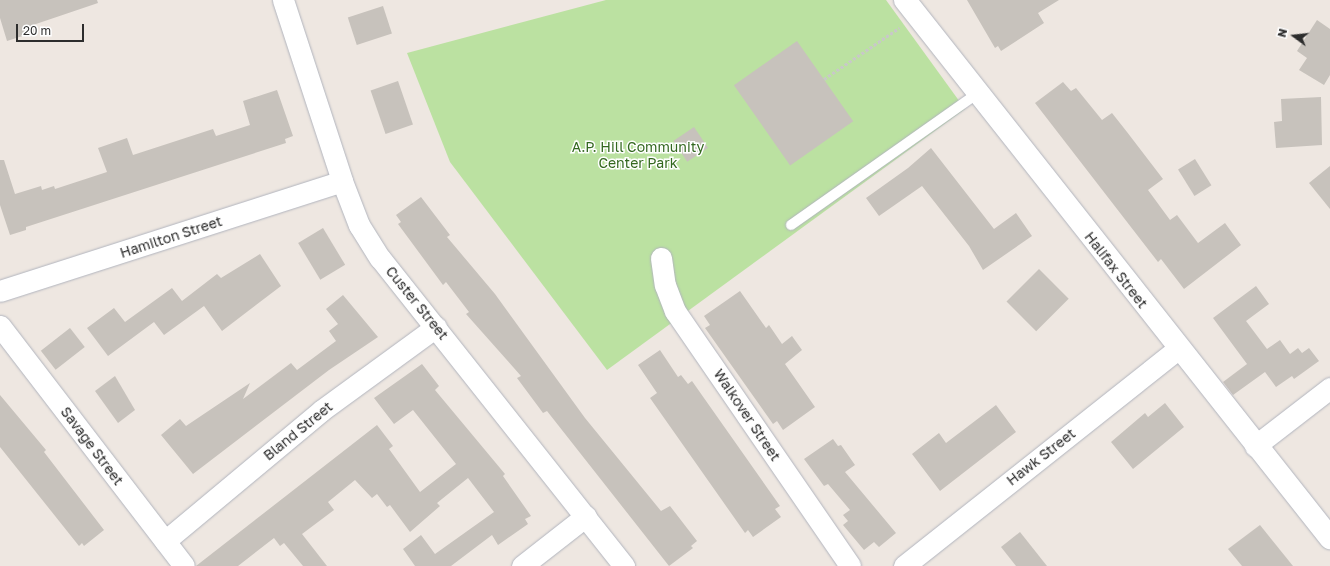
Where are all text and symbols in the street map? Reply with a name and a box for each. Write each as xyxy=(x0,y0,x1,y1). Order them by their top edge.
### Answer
scale bar xyxy=(18,16,86,42)
north arrow xyxy=(1274,16,1314,56)
text: 20 m xyxy=(23,23,51,38)
text: N xyxy=(1275,27,1289,38)
park label: A.P. Hill Community Center Park xyxy=(572,139,704,172)
street label: Hamilton Street xyxy=(118,213,224,261)
street label: Halifax Street xyxy=(1081,229,1151,311)
street label: Custer Street xyxy=(382,263,452,343)
street label: Walkover Street xyxy=(710,366,784,464)
street label: Bland Street xyxy=(260,398,336,464)
street label: Savage Street xyxy=(57,404,127,488)
street label: Hawk Street xyxy=(1003,425,1079,489)

